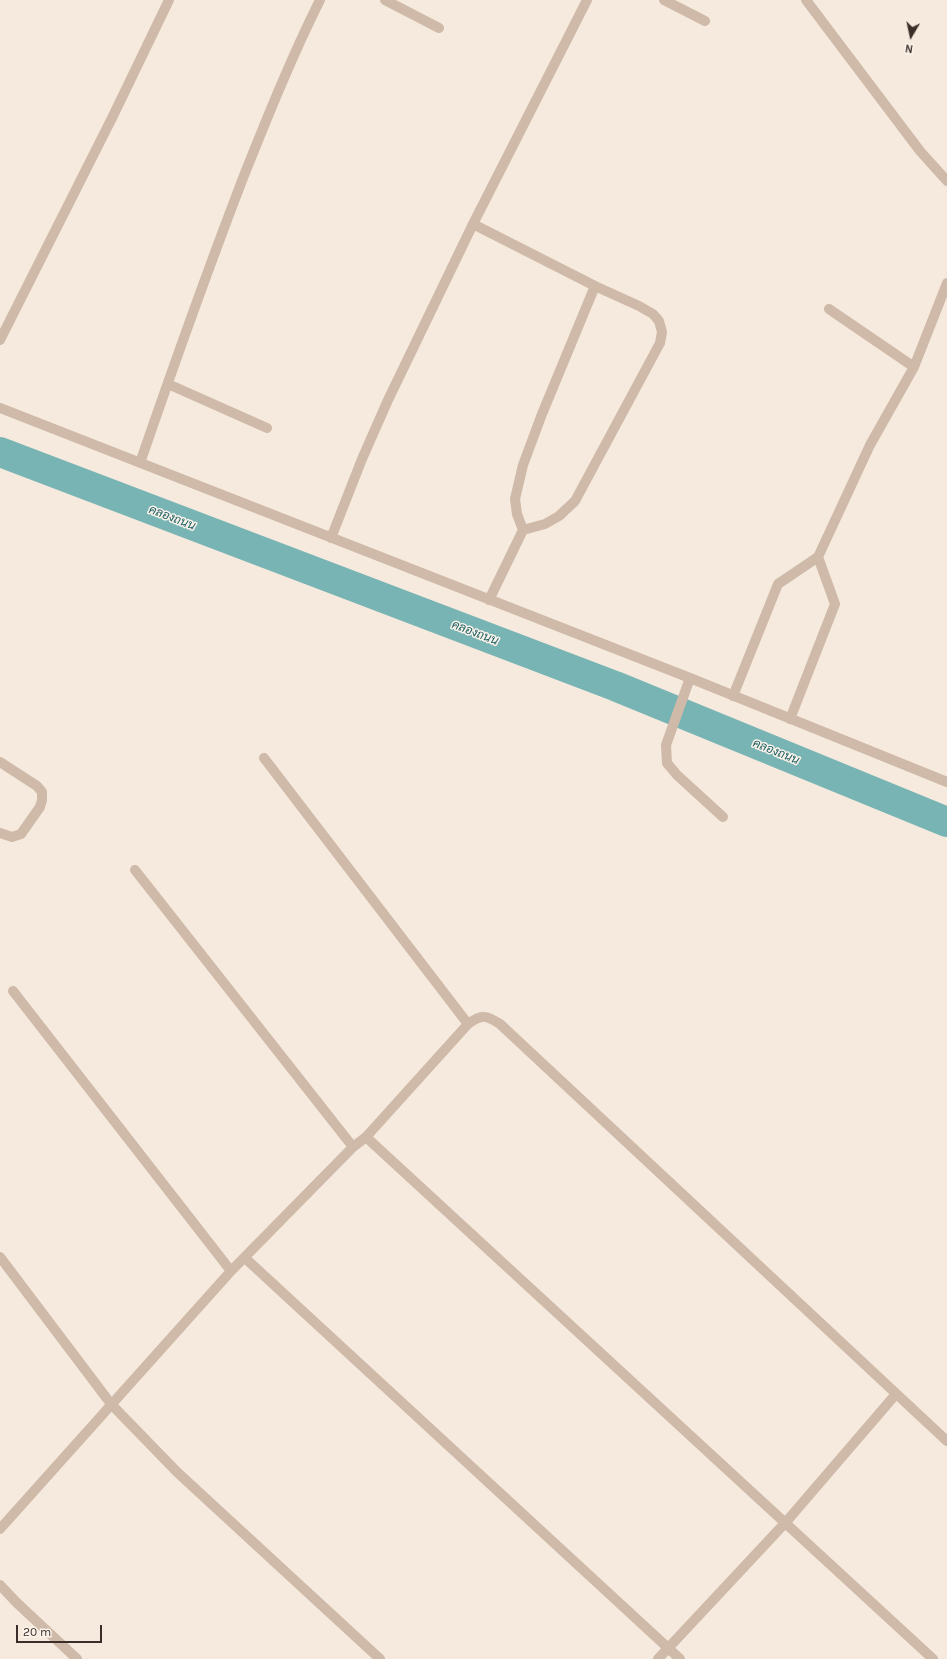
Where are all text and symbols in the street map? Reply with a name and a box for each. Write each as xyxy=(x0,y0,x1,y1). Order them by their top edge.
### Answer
north arrow xyxy=(891,16,931,56)
text: N xyxy=(904,41,914,55)
water label: คลองถนน xyxy=(147,503,197,533)
water label: คลองถนน xyxy=(450,618,500,648)
water label: คลองถนน xyxy=(751,736,801,768)
scale bar xyxy=(18,1617,104,1643)
text: 20 m xyxy=(23,1625,51,1639)

